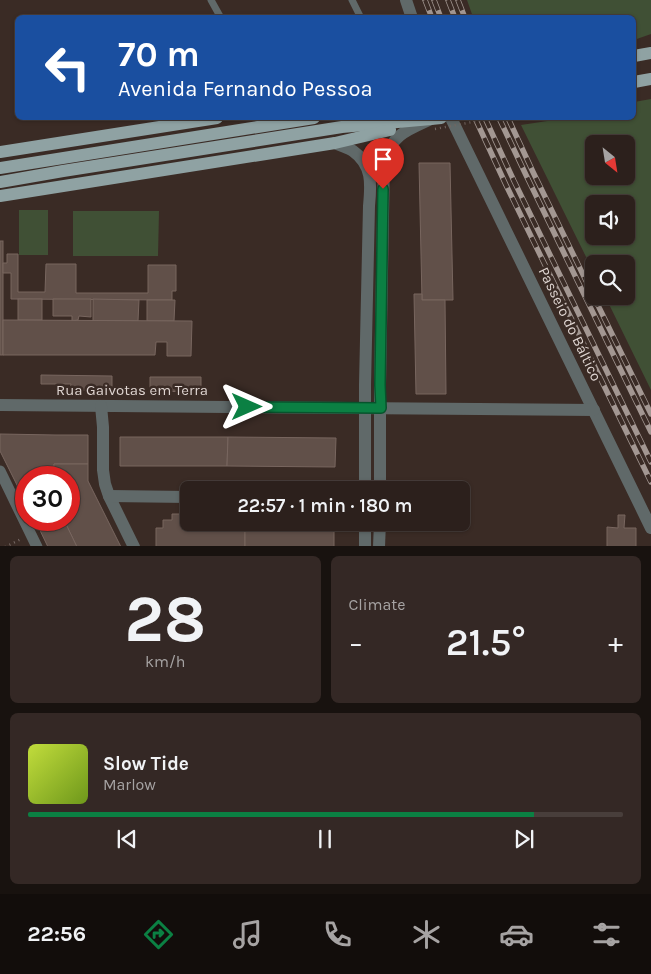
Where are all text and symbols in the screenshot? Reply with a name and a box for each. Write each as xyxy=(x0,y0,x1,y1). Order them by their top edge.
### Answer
text: 70 m xyxy=(118,34,200,75)
icon: left xyxy=(35,35,100,100)
text: Avenida Fernando Pessoa xyxy=(118,76,373,102)
north arrow xyxy=(585,135,635,185)
map controls xyxy=(585,135,635,305)
pin xyxy=(362,138,404,189)
icon: arrive xyxy=(369,145,397,173)
button: sound xyxy=(585,195,635,245)
button: search xyxy=(585,255,635,305)
street label: Passeio do Báltico xyxy=(535,264,605,384)
position arrow xyxy=(220,380,272,432)
street label: Rua Gaivotas em Terra xyxy=(56,381,208,399)
speed limit sign: 30 xyxy=(15,466,80,531)
text: 22:57 · 1 min · 180 m xyxy=(237,495,413,517)
text: 28 xyxy=(125,581,206,657)
text: Climate xyxy=(349,595,406,614)
text: 21.5° xyxy=(446,620,526,665)
text: − xyxy=(349,626,363,659)
text: + xyxy=(608,626,623,659)
text: km/h xyxy=(145,652,186,671)
text: Slow Tide xyxy=(103,753,189,775)
text: Marlow xyxy=(103,775,156,794)
icon: previous xyxy=(113,825,141,853)
icon: pause xyxy=(311,825,339,853)
icon: next xyxy=(510,825,538,853)
icon: directions xyxy=(141,917,176,952)
icon: music xyxy=(230,917,265,952)
icon: phone xyxy=(320,917,355,952)
icon: climate xyxy=(409,917,444,952)
icon: car xyxy=(499,917,534,952)
icon: filters xyxy=(589,917,624,952)
text: 22:56 xyxy=(27,921,86,947)

